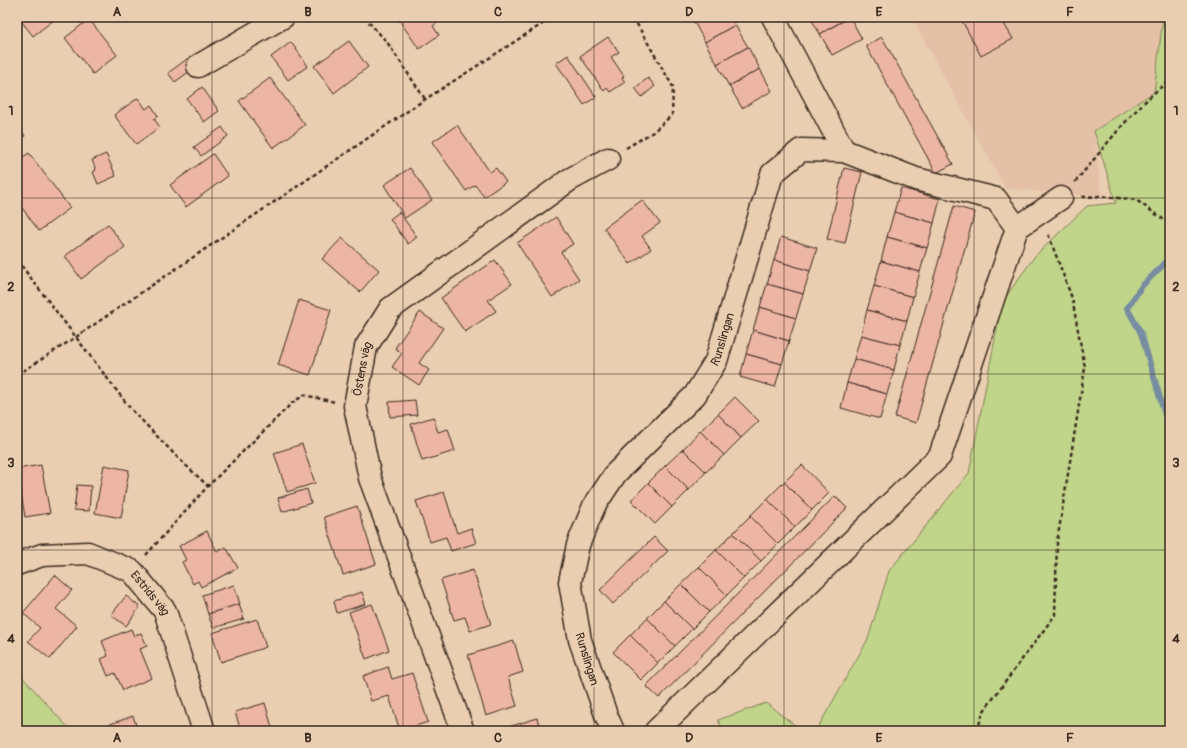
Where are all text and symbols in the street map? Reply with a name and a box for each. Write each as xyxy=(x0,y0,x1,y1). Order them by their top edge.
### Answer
text: A xyxy=(113,4,122,20)
text: B xyxy=(304,4,312,20)
text: C xyxy=(494,4,502,20)
text: D xyxy=(685,4,693,20)
text: E xyxy=(876,4,883,20)
text: F xyxy=(1066,4,1074,20)
text: 1 xyxy=(8,103,14,119)
text: 1 xyxy=(1173,103,1179,119)
text: 2 xyxy=(7,279,15,295)
text: 2 xyxy=(1172,279,1180,295)
street label: Runslingan xyxy=(708,311,738,369)
street label: Östens väg xyxy=(349,338,376,398)
text: 3 xyxy=(7,455,15,471)
text: 3 xyxy=(1172,455,1180,471)
street label: Estrids väg xyxy=(127,568,173,617)
text: 4 xyxy=(7,631,15,647)
street label: Runslingan xyxy=(571,631,602,688)
text: 4 xyxy=(1172,631,1180,647)
text: A xyxy=(113,730,122,746)
text: B xyxy=(304,730,312,746)
text: C xyxy=(494,730,502,746)
text: D xyxy=(685,730,693,746)
text: E xyxy=(876,730,883,746)
text: F xyxy=(1066,730,1074,746)

